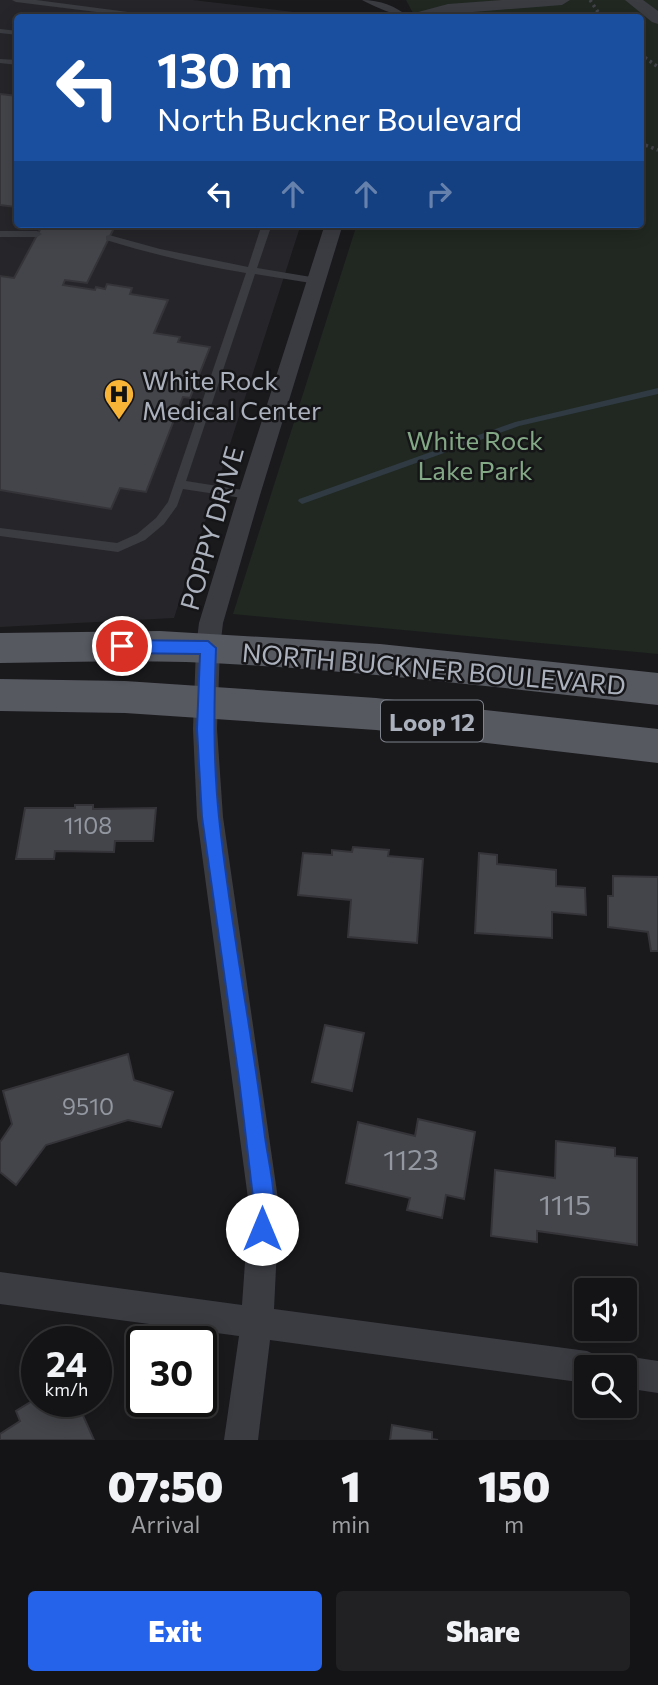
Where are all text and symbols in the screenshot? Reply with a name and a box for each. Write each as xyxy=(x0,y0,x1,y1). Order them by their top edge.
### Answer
text: 130 m xyxy=(157,38,292,98)
icon: left xyxy=(42,42,133,133)
text: North Buckner Boulevard xyxy=(157,98,522,138)
icon: left xyxy=(201,175,239,213)
icon: ahead xyxy=(274,175,312,213)
icon: ahead xyxy=(347,175,385,213)
icon: right xyxy=(420,175,458,213)
place label: White Rock Medical Center xyxy=(142,364,321,425)
hospital icon: White Rock Medical Center xyxy=(102,377,136,421)
park label: White Rock Lake Park xyxy=(407,424,543,485)
street label: POPPY DRIVE xyxy=(173,443,249,613)
pin xyxy=(92,616,152,676)
icon: arrive xyxy=(103,627,141,665)
street label: NORTH BUCKNER BOULEVARD xyxy=(241,636,627,700)
road number: Loop 12 xyxy=(381,700,483,742)
house number: 1108 xyxy=(64,811,112,839)
house number: 9510 xyxy=(62,1092,114,1120)
house number: 1123 xyxy=(383,1142,439,1176)
house number: 1115 xyxy=(539,1187,591,1221)
position arrow xyxy=(225,1192,299,1266)
map controls xyxy=(574,1278,637,1418)
button: sound xyxy=(574,1278,637,1341)
speed limit sign: 30 xyxy=(126,1326,217,1417)
text: 24 xyxy=(46,1341,87,1384)
button: search xyxy=(574,1355,637,1418)
text: km/h xyxy=(45,1378,88,1400)
text: 07:50 xyxy=(108,1459,224,1511)
text: 1 xyxy=(341,1459,361,1511)
text: 150 xyxy=(478,1459,550,1511)
text: Arrival xyxy=(131,1510,200,1538)
text: min xyxy=(331,1510,370,1538)
text: m xyxy=(504,1510,524,1538)
button: Exit xyxy=(28,1591,322,1671)
button: Share xyxy=(336,1591,630,1671)

